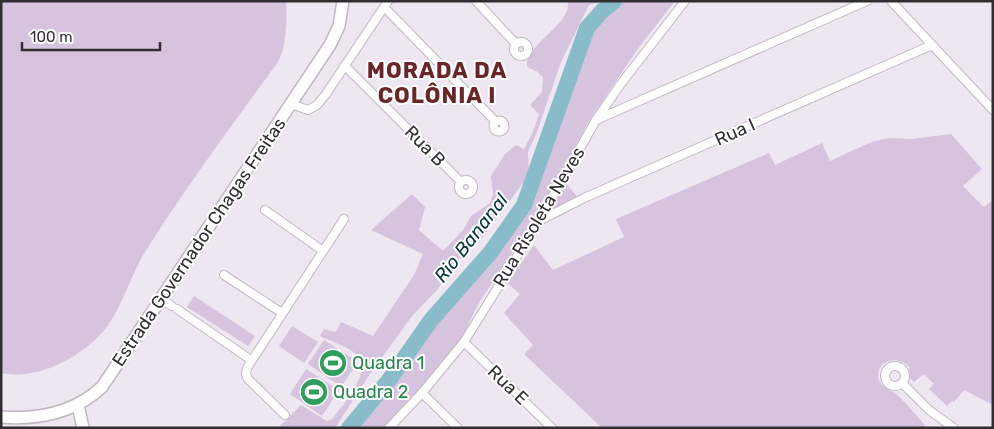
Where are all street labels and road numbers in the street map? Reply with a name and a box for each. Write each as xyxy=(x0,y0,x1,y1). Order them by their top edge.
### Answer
street label: Rua I xyxy=(711,113,759,151)
street label: Estrada Governador Chagas Freitas xyxy=(107,114,291,370)
street label: Rua B xyxy=(400,121,450,171)
street label: Rua Risoleta Neves xyxy=(488,143,590,291)
street label: Rua E xyxy=(483,360,533,410)

